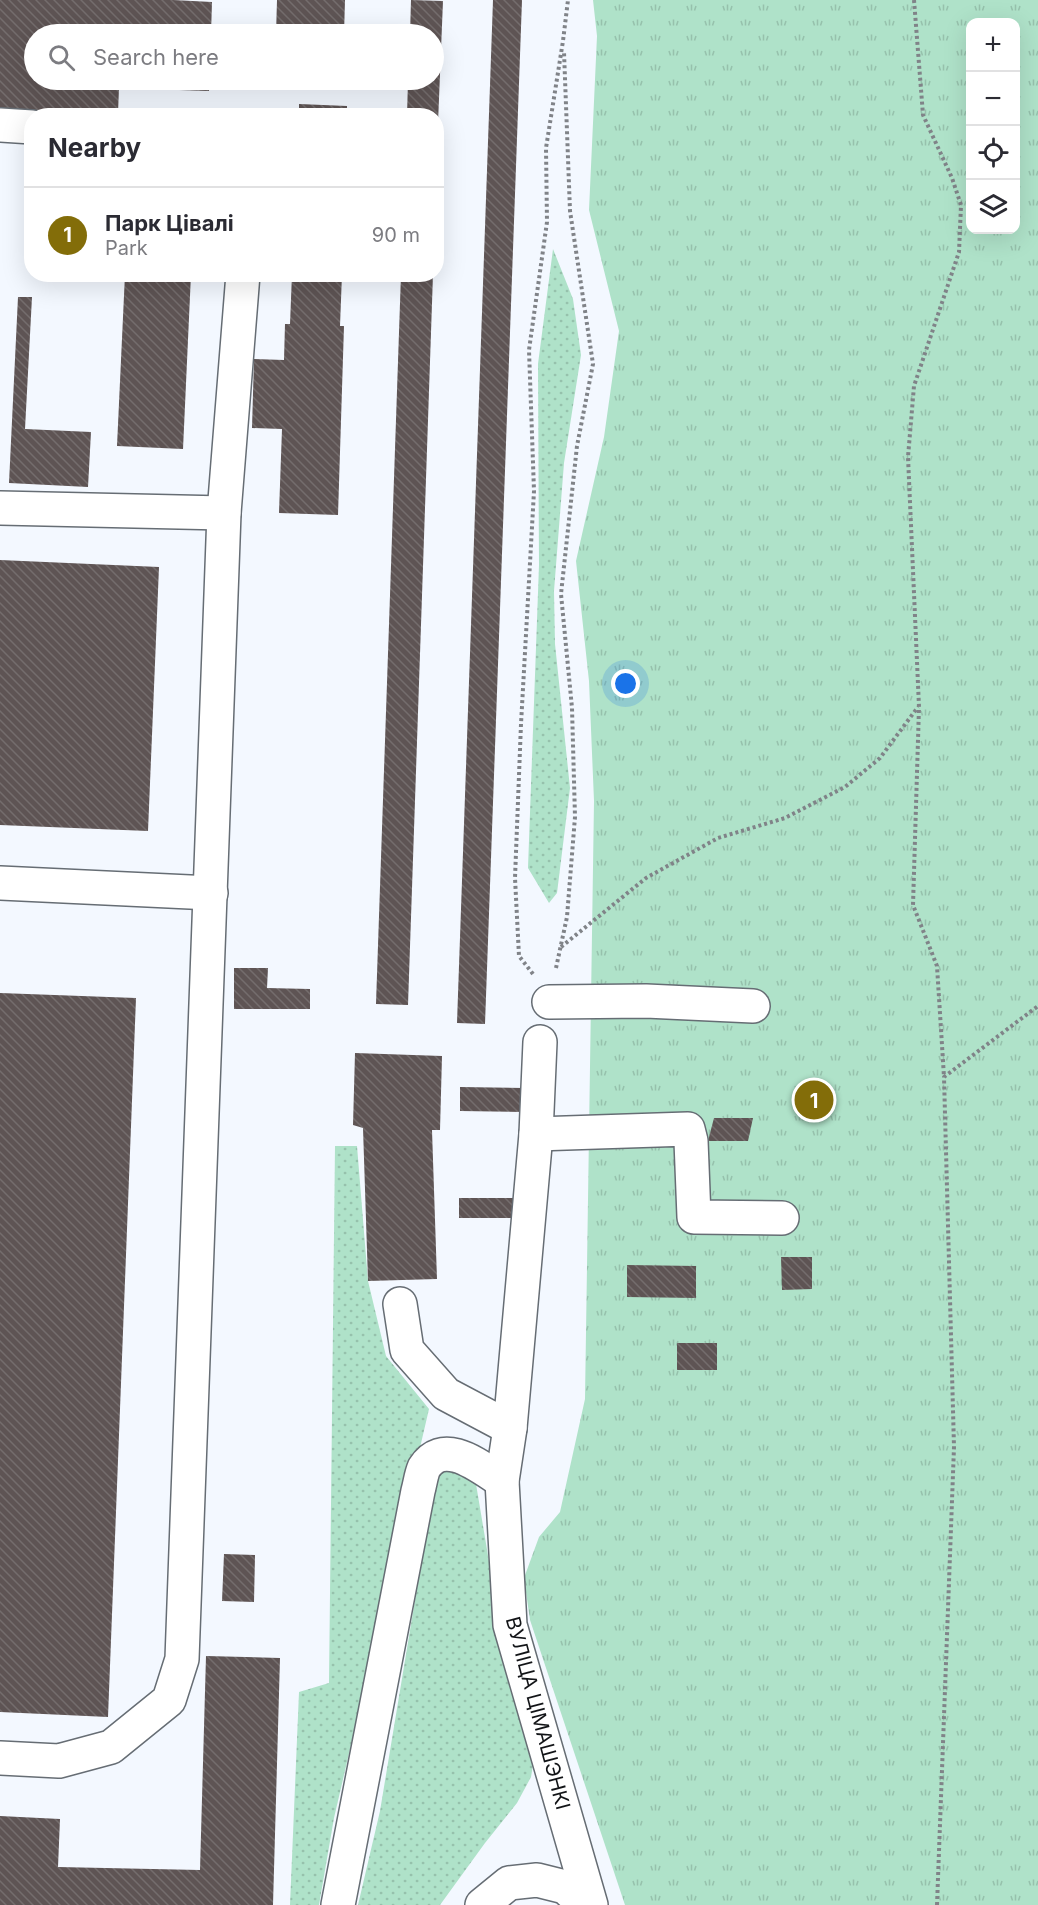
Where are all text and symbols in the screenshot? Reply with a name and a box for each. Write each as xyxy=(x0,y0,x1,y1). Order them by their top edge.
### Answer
map controls xyxy=(966,18,1020,234)
button: + xyxy=(966,18,1020,72)
search box xyxy=(24,24,444,90)
icon: search xyxy=(45,41,78,74)
text: Search here xyxy=(93,44,219,70)
button: − xyxy=(966,72,1020,126)
button: locate xyxy=(966,126,1020,180)
text: Nearby xyxy=(48,132,141,163)
button: layers xyxy=(966,180,1020,234)
text: Парк Цівалі xyxy=(105,210,234,236)
text: 1 xyxy=(63,223,72,247)
text: 90 m xyxy=(372,223,420,247)
text: Park xyxy=(105,236,148,260)
your location xyxy=(611,669,640,698)
pin: 1 xyxy=(794,1078,834,1122)
street label: ВУЛІЦА ЦІМАШЭНКІ xyxy=(501,1614,575,1812)

